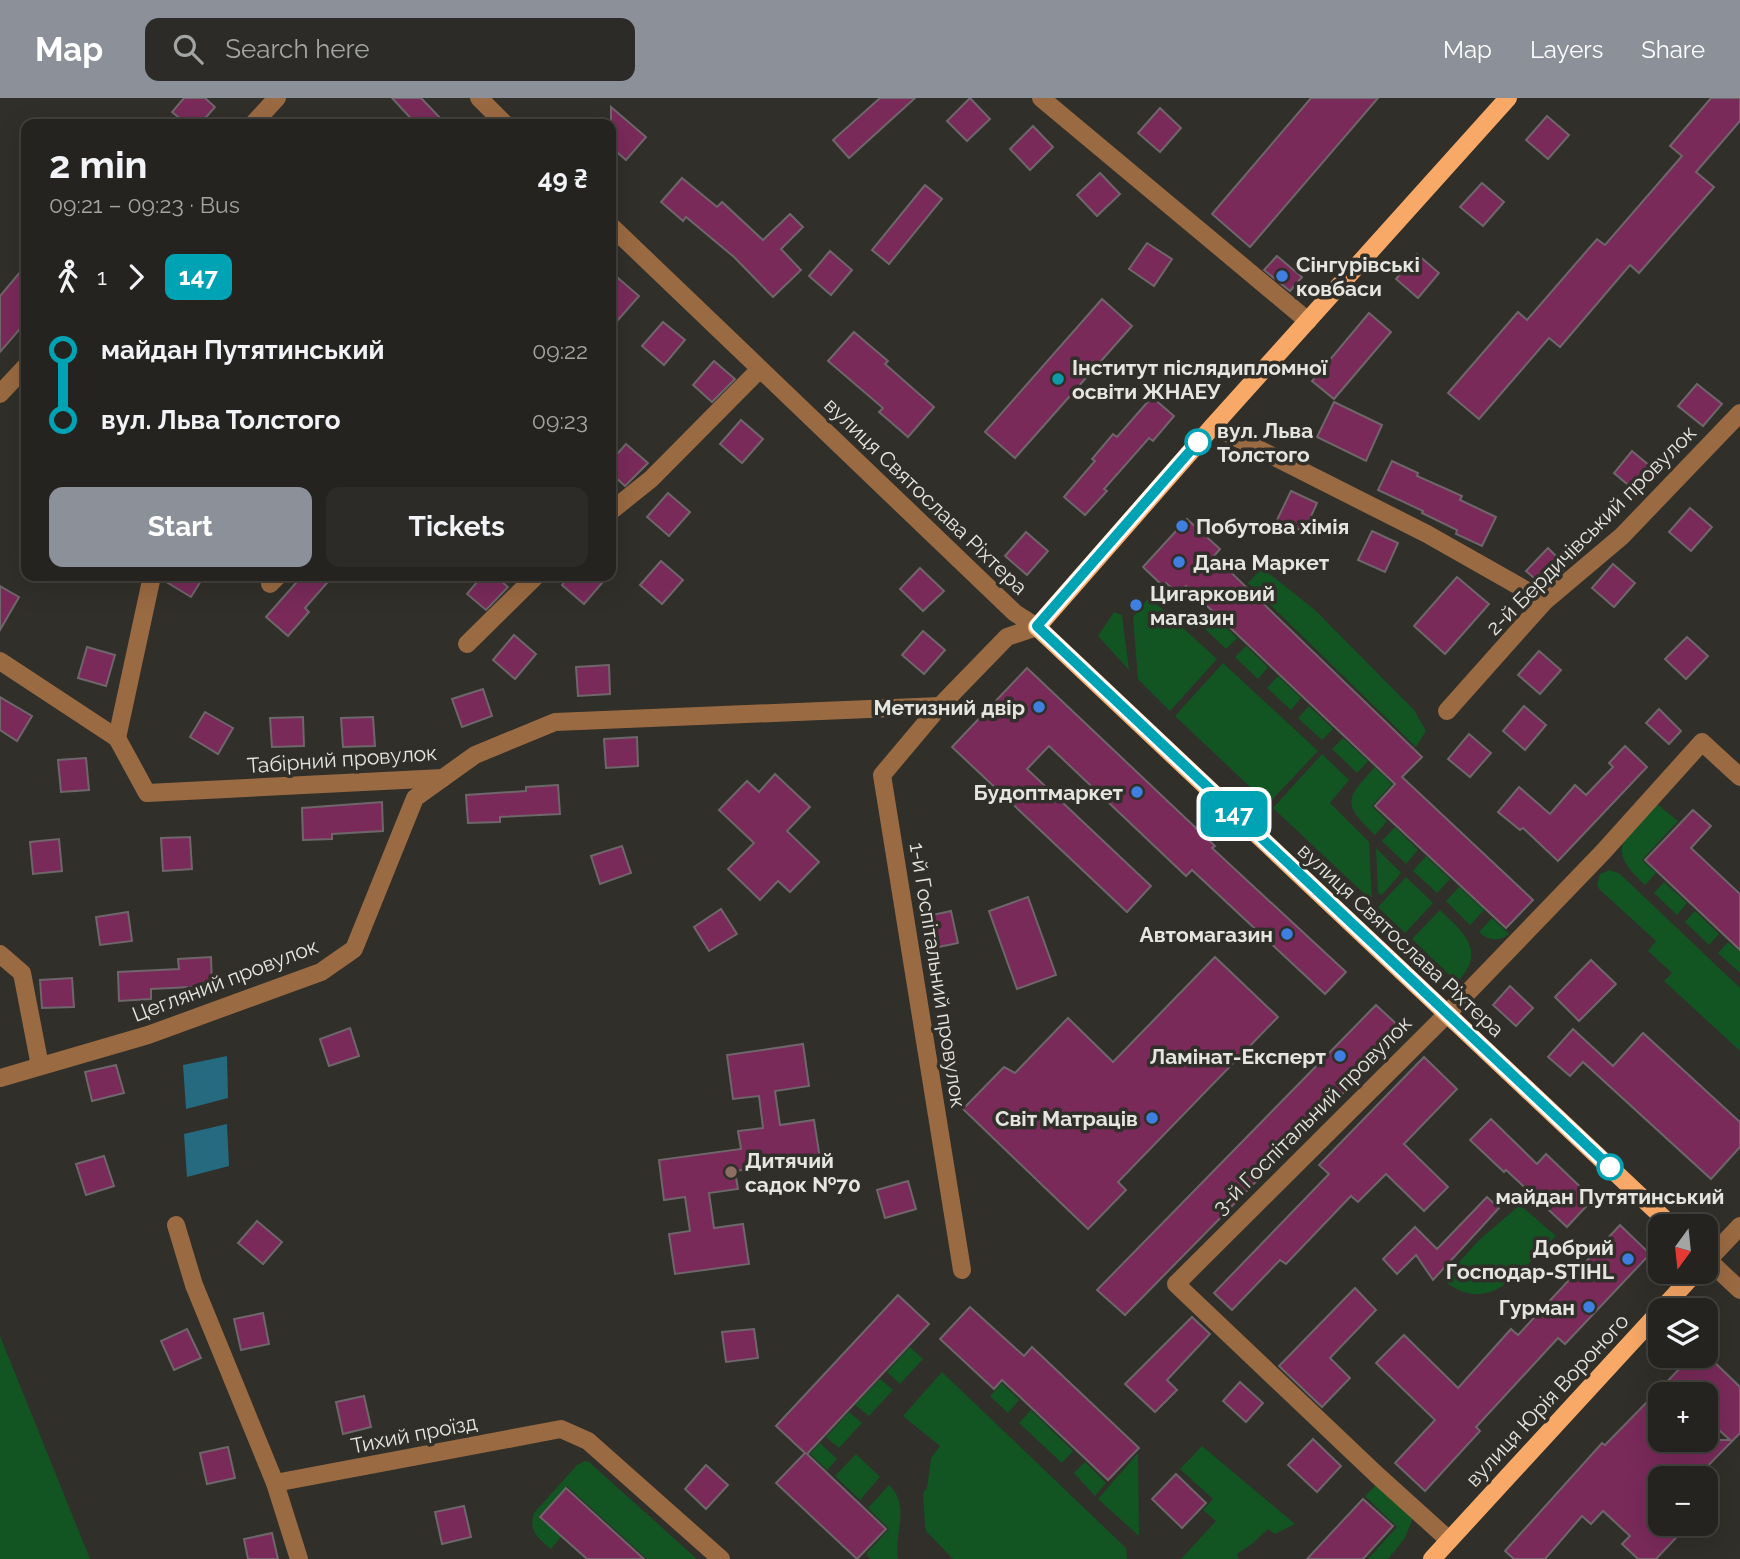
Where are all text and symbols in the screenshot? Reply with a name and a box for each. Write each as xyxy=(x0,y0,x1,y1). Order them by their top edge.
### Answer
search box xyxy=(145,18,635,81)
text: Map xyxy=(35,30,103,69)
icon: search xyxy=(169,30,207,68)
text: Search here xyxy=(225,34,370,64)
text: Map xyxy=(1443,35,1492,64)
text: Layers xyxy=(1530,35,1603,64)
text: Share xyxy=(1641,35,1705,64)
text: 2 min xyxy=(49,142,148,187)
text: 49 ₴ xyxy=(538,164,588,194)
text: 09:21 – 09:23 · Bus xyxy=(49,191,240,218)
place label: Сінгурівські ковбаси xyxy=(1296,252,1420,301)
icon: walk xyxy=(49,258,87,296)
icon: forward xyxy=(117,258,155,296)
text: 147 xyxy=(179,262,218,291)
text: 1 xyxy=(97,263,107,290)
marker: Сінгурівські ковбаси xyxy=(1274,268,1290,284)
text: майдан Путятинський xyxy=(101,335,384,365)
text: 09:22 xyxy=(532,337,588,364)
place label: Інститут післядипломної освіти ЖНАЕУ xyxy=(1072,355,1328,404)
marker: Інститут післядипломної освіти ЖНАЕУ xyxy=(1050,371,1066,387)
street label: вулиця Святослава Ріхтера xyxy=(819,392,1033,600)
text: вул. Льва Толстого xyxy=(101,405,341,435)
text: 09:23 xyxy=(532,407,588,434)
place label: вул. Льва Толстого xyxy=(1217,418,1313,467)
street label: 2-й Бердичівський провулок xyxy=(1481,420,1701,640)
marker: вул. Льва Толстого xyxy=(1185,429,1211,455)
button: Start xyxy=(49,487,312,567)
button: Tickets xyxy=(326,487,588,567)
place label: Побутова хімія xyxy=(1196,514,1349,539)
marker: Побутова хімія xyxy=(1174,518,1190,534)
place label: Дана Маркет xyxy=(1193,550,1330,575)
marker: Дана Маркет xyxy=(1171,554,1187,570)
place label: Цигарковий магазин xyxy=(1150,581,1275,630)
marker: Цигарковий магазин xyxy=(1128,597,1144,613)
place label: Метизний двір xyxy=(873,695,1025,720)
marker: Метизний двір xyxy=(1031,699,1047,715)
street label: Табірний провулок xyxy=(246,740,438,778)
place label: Будоптмаркет xyxy=(973,780,1124,805)
marker: Будоптмаркет xyxy=(1129,784,1145,800)
line badge: 147 xyxy=(1194,791,1274,837)
text: 147 xyxy=(1214,799,1254,828)
street label: вулиця Святослава Ріхтера xyxy=(1293,838,1509,1042)
street label: 1-й Госпітальний провулок xyxy=(905,841,971,1110)
place label: Автомагазин xyxy=(1140,922,1273,947)
marker: Автомагазин xyxy=(1279,926,1295,942)
street label: Цегляний провулок xyxy=(129,933,321,1027)
street label: 3-й Госпітальний провулок xyxy=(1207,1010,1417,1220)
place label: Ламінат-Експерт xyxy=(1150,1044,1327,1069)
marker: Ламінат-Експерт xyxy=(1332,1048,1348,1064)
place label: Світ Матраців xyxy=(995,1106,1138,1131)
marker: Світ Матраців xyxy=(1144,1110,1160,1126)
place label: Дитячий садок №70 xyxy=(745,1148,861,1197)
marker: майдан Путятинський xyxy=(1597,1154,1623,1180)
marker: Дитячий садок №70 xyxy=(723,1164,739,1180)
place label: майдан Путятинський xyxy=(1496,1184,1724,1209)
north arrow xyxy=(1648,1214,1718,1284)
map controls xyxy=(1648,1214,1718,1536)
place label: Добрий Господар-STIHL xyxy=(1446,1235,1615,1284)
marker: Добрий Господар-STIHL xyxy=(1620,1251,1636,1267)
place label: Гурман xyxy=(1499,1295,1575,1320)
button: layers xyxy=(1648,1298,1718,1368)
marker: Гурман xyxy=(1581,1299,1597,1315)
street label: вулиця Юрія Вороного xyxy=(1460,1308,1634,1492)
button: + xyxy=(1648,1382,1718,1452)
street label: Тихий проїзд xyxy=(349,1410,479,1458)
button: − xyxy=(1648,1466,1718,1536)

